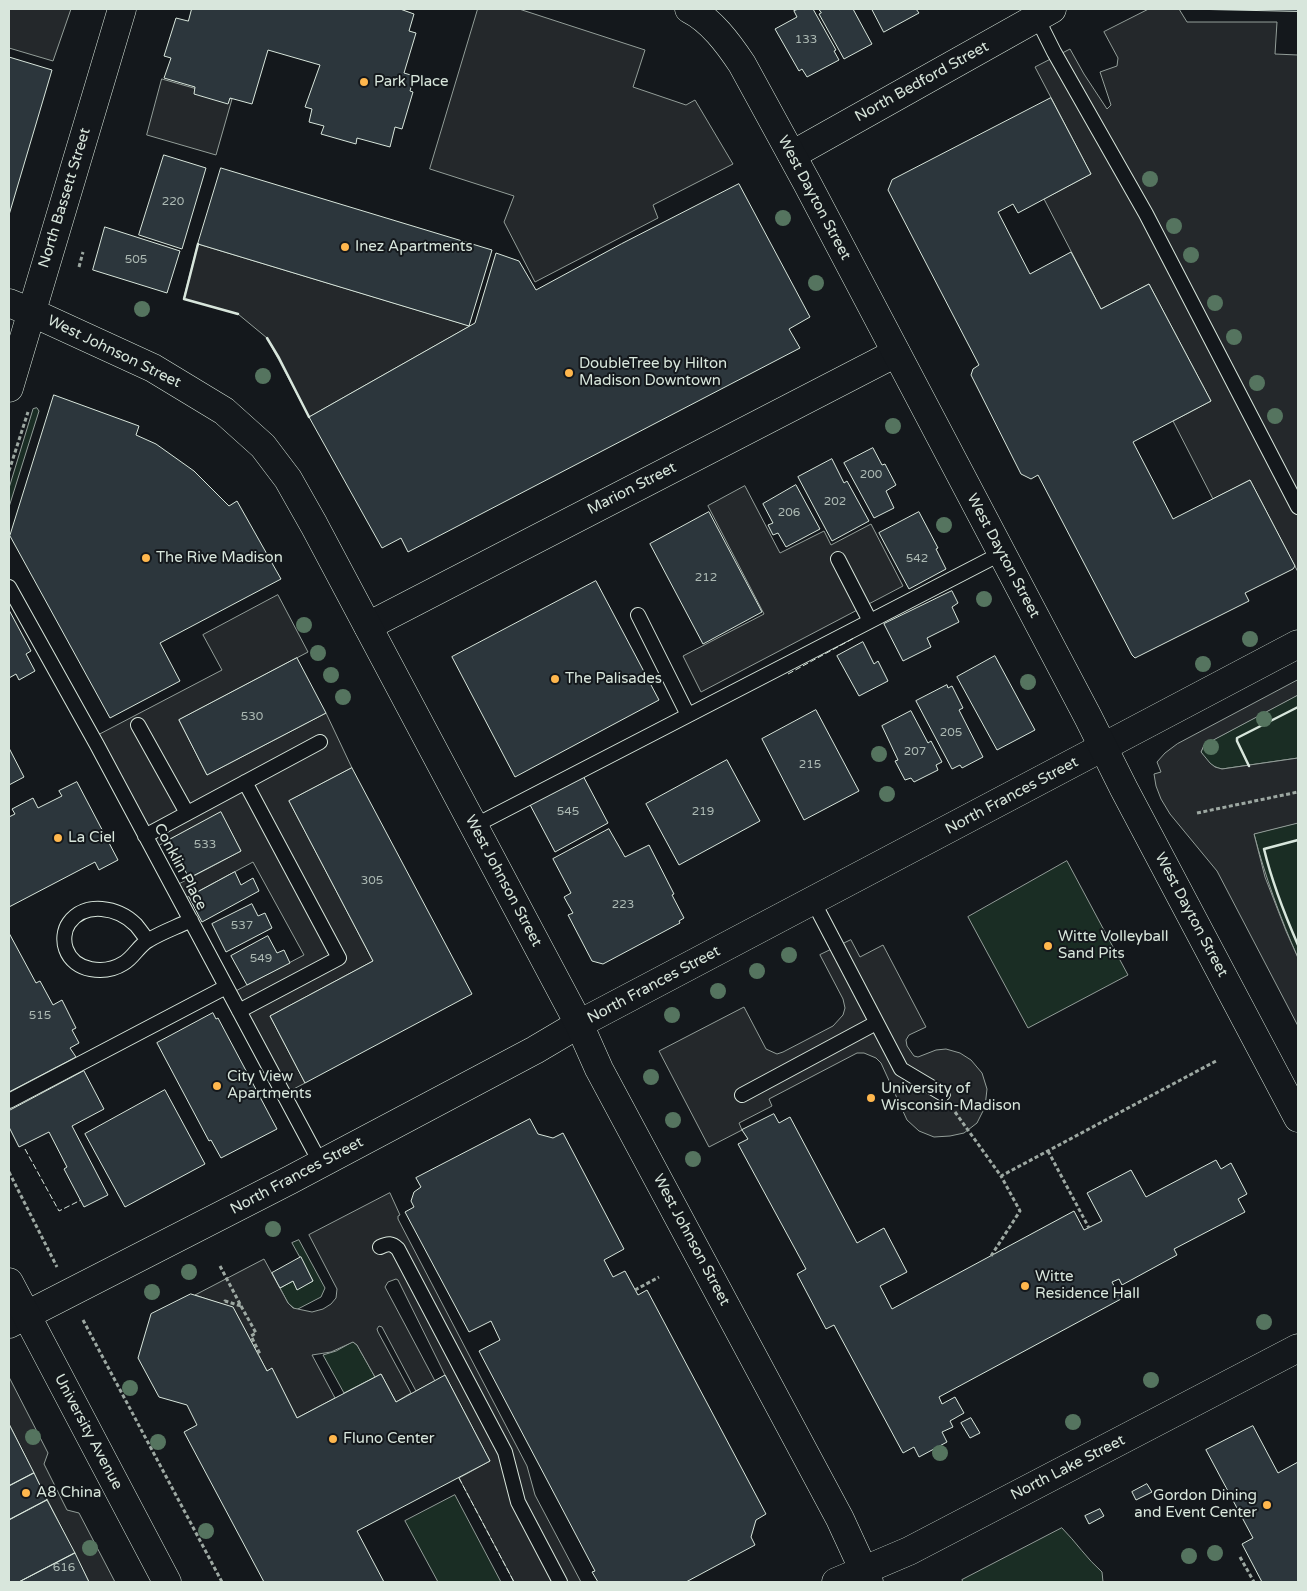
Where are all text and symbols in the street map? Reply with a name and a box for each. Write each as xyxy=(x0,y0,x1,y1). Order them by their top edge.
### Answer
house number: 133 xyxy=(795,33,817,47)
street label: North Bedford Street xyxy=(852,38,992,126)
place label: Park Place xyxy=(374,73,449,91)
marker: Park Place xyxy=(358,76,370,88)
street label: North Bassett Street xyxy=(35,126,95,270)
street label: West Dayton Street xyxy=(774,133,854,263)
house number: 220 xyxy=(162,195,184,209)
place label: Inez Apartments xyxy=(355,238,473,256)
marker: Inez Apartments xyxy=(339,241,351,253)
house number: 505 xyxy=(125,253,147,267)
street label: West Johnson Street xyxy=(44,312,184,392)
place label: DoubleTree by Hilton Madison Downtown xyxy=(579,355,727,390)
marker: DoubleTree by Hilton Madison Downtown xyxy=(563,367,575,379)
street label: Marion Street xyxy=(585,459,679,519)
house number: 200 xyxy=(860,468,882,482)
street label: West Dayton Street xyxy=(963,491,1043,621)
house number: 202 xyxy=(824,495,846,509)
house number: 206 xyxy=(778,506,800,520)
place label: The Rive Madison xyxy=(156,549,283,567)
marker: The Rive Madison xyxy=(140,552,152,564)
house number: 542 xyxy=(906,552,928,566)
house number: 212 xyxy=(695,571,717,585)
place label: The Palisades xyxy=(565,670,662,688)
marker: The Palisades xyxy=(549,673,561,685)
house number: 530 xyxy=(241,710,263,724)
house number: 205 xyxy=(940,726,962,740)
house number: 207 xyxy=(904,745,926,759)
street label: North Frances Street xyxy=(942,753,1082,839)
house number: 215 xyxy=(799,758,821,772)
house number: 545 xyxy=(557,805,579,819)
house number: 219 xyxy=(692,805,714,819)
street label: West Johnson Street xyxy=(461,812,545,950)
street label: Conklin Place xyxy=(150,821,210,913)
place label: La Ciel xyxy=(68,829,115,847)
marker: La Ciel xyxy=(52,832,64,844)
house number: 533 xyxy=(194,838,216,852)
street label: West Dayton Street xyxy=(1151,850,1231,980)
house number: 305 xyxy=(361,874,383,888)
house number: 223 xyxy=(612,898,634,912)
house number: 537 xyxy=(231,919,253,933)
place label: Witte Volleyball Sand Pits xyxy=(1058,928,1169,963)
marker: Witte Volleyball Sand Pits xyxy=(1042,940,1054,952)
street label: North Frances Street xyxy=(584,942,724,1028)
house number: 549 xyxy=(250,952,272,966)
house number: 515 xyxy=(29,1009,51,1023)
place label: City View Apartments xyxy=(227,1068,312,1103)
marker: City View Apartments xyxy=(211,1080,223,1092)
place label: University of Wisconsin-Madison xyxy=(881,1080,1021,1115)
marker: University of Wisconsin-Madison xyxy=(865,1092,877,1104)
street label: North Frances Street xyxy=(227,1133,367,1219)
street label: West Johnson Street xyxy=(649,1171,733,1309)
place label: Witte Residence Hall xyxy=(1035,1268,1140,1303)
marker: Witte Residence Hall xyxy=(1019,1280,1031,1292)
street label: University Avenue xyxy=(50,1371,126,1493)
place label: Fluno Center xyxy=(343,1430,435,1448)
street label: North Lake Street xyxy=(1008,1431,1128,1505)
marker: Fluno Center xyxy=(327,1433,339,1445)
place label: A8 China xyxy=(36,1484,101,1502)
marker: A8 China xyxy=(20,1487,32,1499)
place label: Gordon Dining and Event Center xyxy=(1134,1487,1257,1522)
marker: Gordon Dining and Event Center xyxy=(1261,1499,1273,1511)
house number: 616 xyxy=(53,1561,75,1575)

